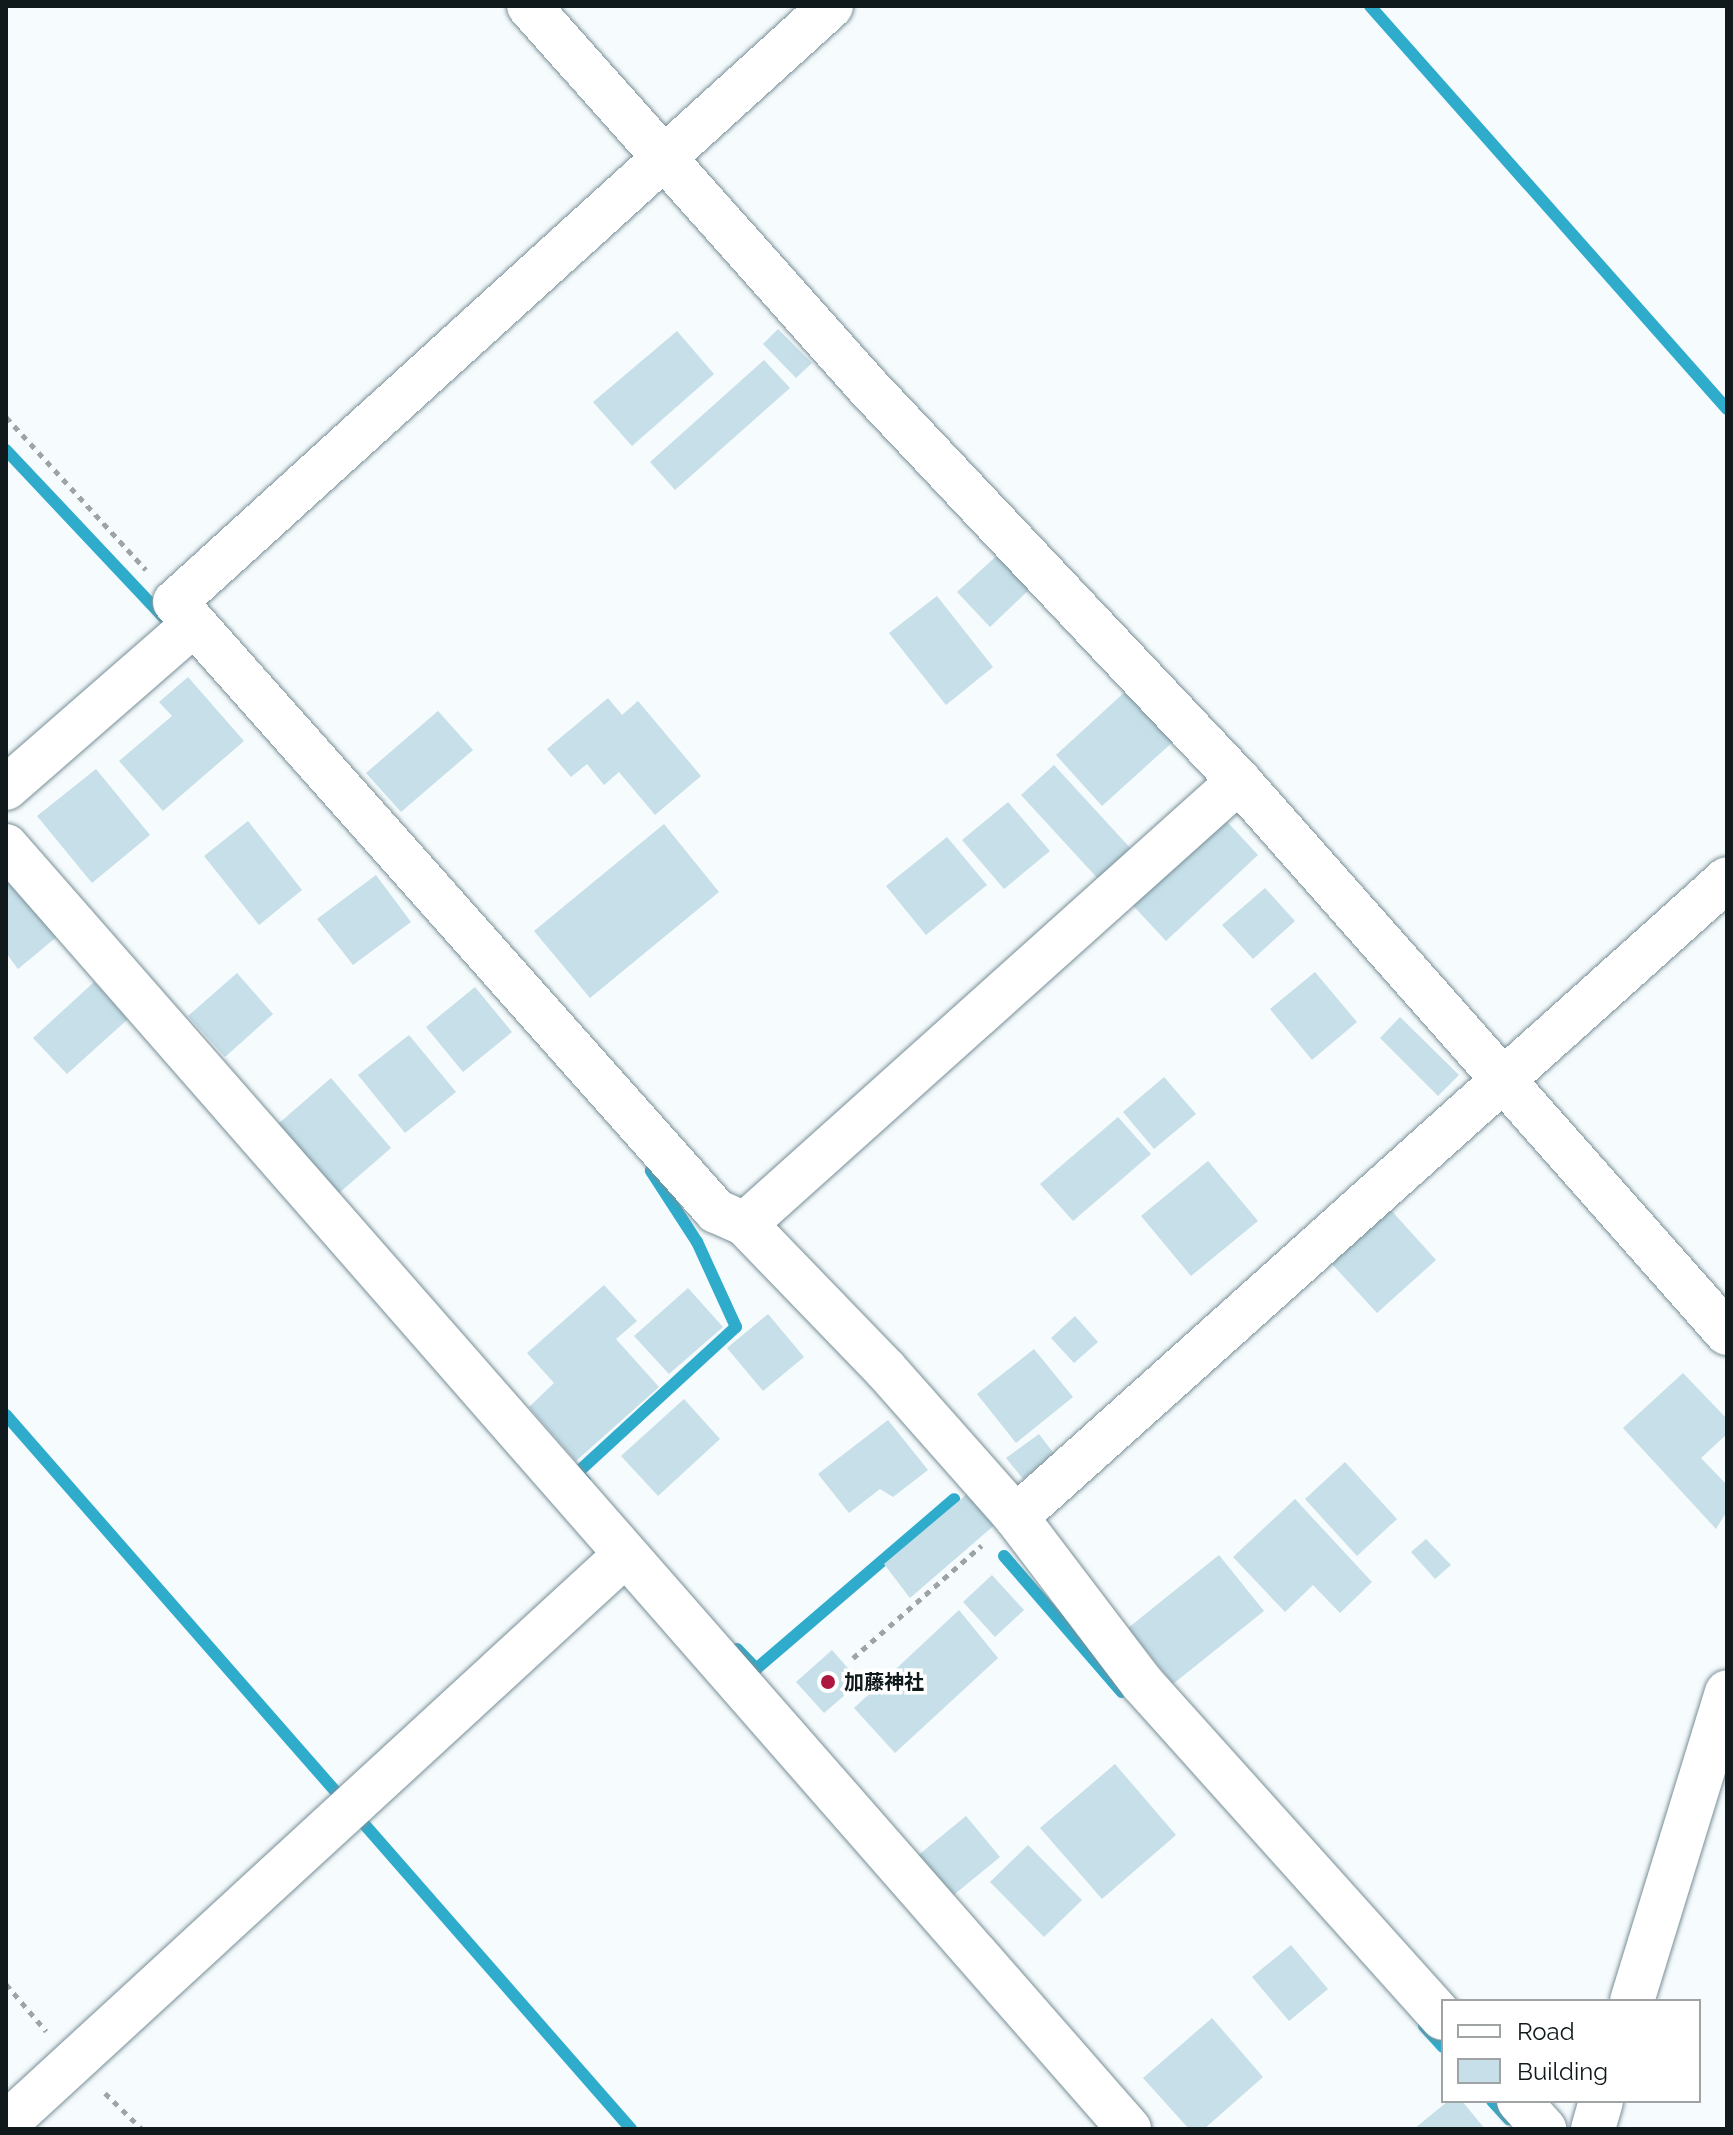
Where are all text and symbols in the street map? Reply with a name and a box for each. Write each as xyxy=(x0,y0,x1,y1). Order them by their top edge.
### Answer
place label: 加藤神社 xyxy=(844,1670,924,1694)
marker: 加藤神社 xyxy=(819,1673,837,1691)
legend xyxy=(1441,1999,1701,2103)
text: Road xyxy=(1517,2017,1575,2046)
text: Building xyxy=(1517,2057,1608,2086)

